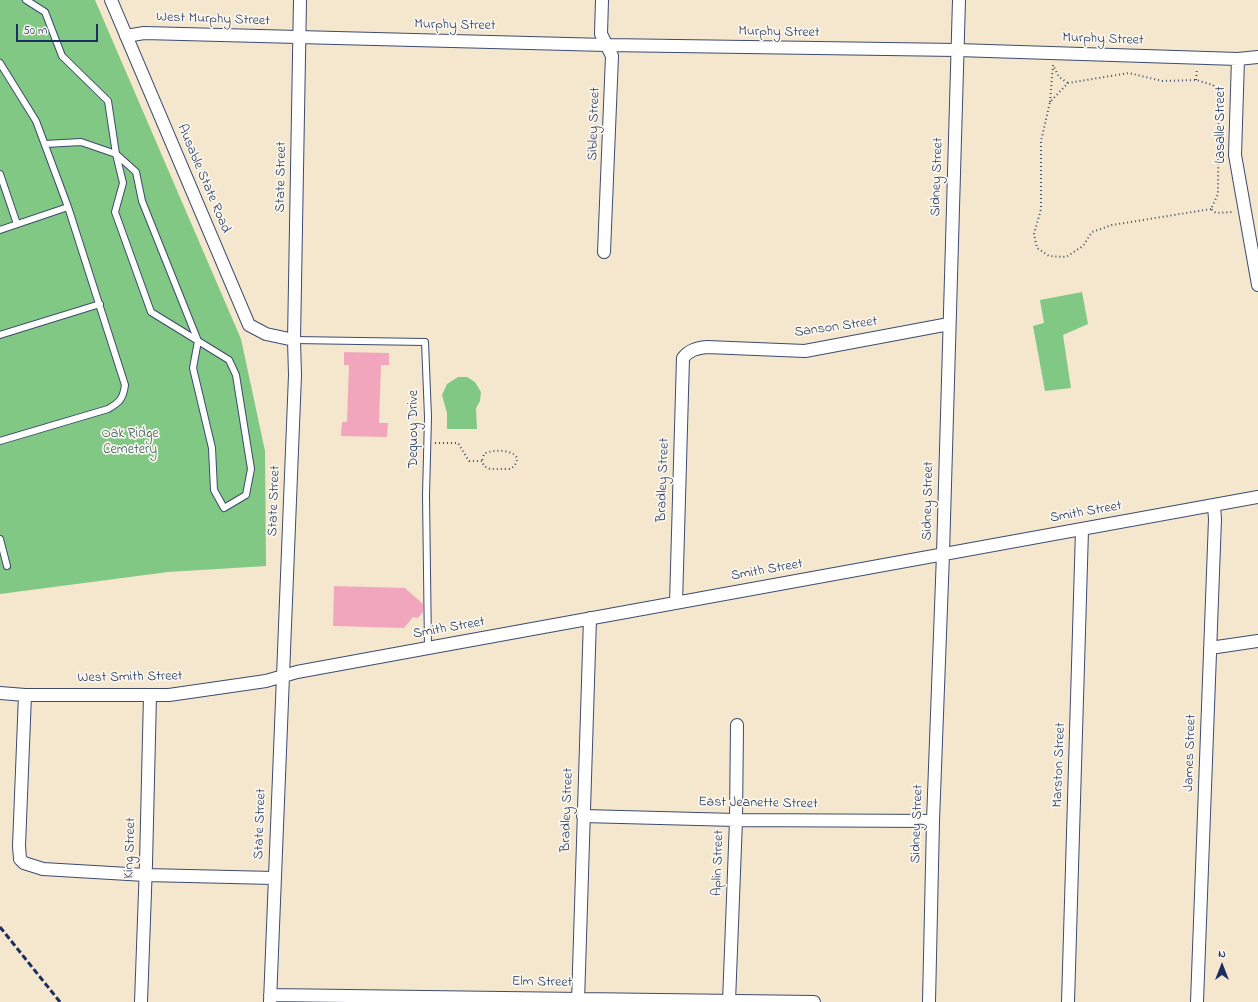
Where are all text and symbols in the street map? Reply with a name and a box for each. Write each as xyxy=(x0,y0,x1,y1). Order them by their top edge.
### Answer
street label: West Murphy Street xyxy=(156,10,270,30)
scale bar xyxy=(18,16,100,42)
street label: Murphy Street xyxy=(414,17,496,35)
text: 50 m xyxy=(23,22,47,40)
street label: Murphy Street xyxy=(738,24,820,42)
street label: Murphy Street xyxy=(1062,30,1144,50)
street label: Lasalle Street xyxy=(1214,86,1230,164)
street label: Sibley Street xyxy=(585,87,605,161)
street label: Ausable State Road xyxy=(172,122,234,236)
street label: Sidney Street xyxy=(928,137,948,217)
street label: State Street xyxy=(273,141,291,213)
street label: Sanson Street xyxy=(793,314,879,342)
street label: Dequoy Drive xyxy=(407,390,423,468)
park label: Oak Ridge Cemetery xyxy=(101,427,159,460)
street label: Bradley Street xyxy=(654,438,674,522)
street label: Sidney Street xyxy=(920,461,938,541)
street label: State Street xyxy=(265,465,285,537)
street label: Smith Street xyxy=(1049,498,1123,528)
street label: Smith Street xyxy=(730,556,804,586)
street label: Smith Street xyxy=(412,614,486,644)
street label: West Smith Street xyxy=(77,669,183,687)
street label: James Street xyxy=(1181,714,1201,792)
street label: Marston Street xyxy=(1050,722,1070,808)
street label: Bradley Street xyxy=(558,768,578,852)
street label: Sidney Street xyxy=(908,784,928,864)
street label: State Street xyxy=(251,788,271,860)
street label: East Jeanette Street xyxy=(698,795,818,813)
street label: King Street xyxy=(122,817,140,879)
street label: Aplin Street xyxy=(709,830,729,896)
north arrow xyxy=(1202,946,1242,986)
text: N xyxy=(1218,946,1226,962)
street label: Elm Street xyxy=(512,974,572,992)

